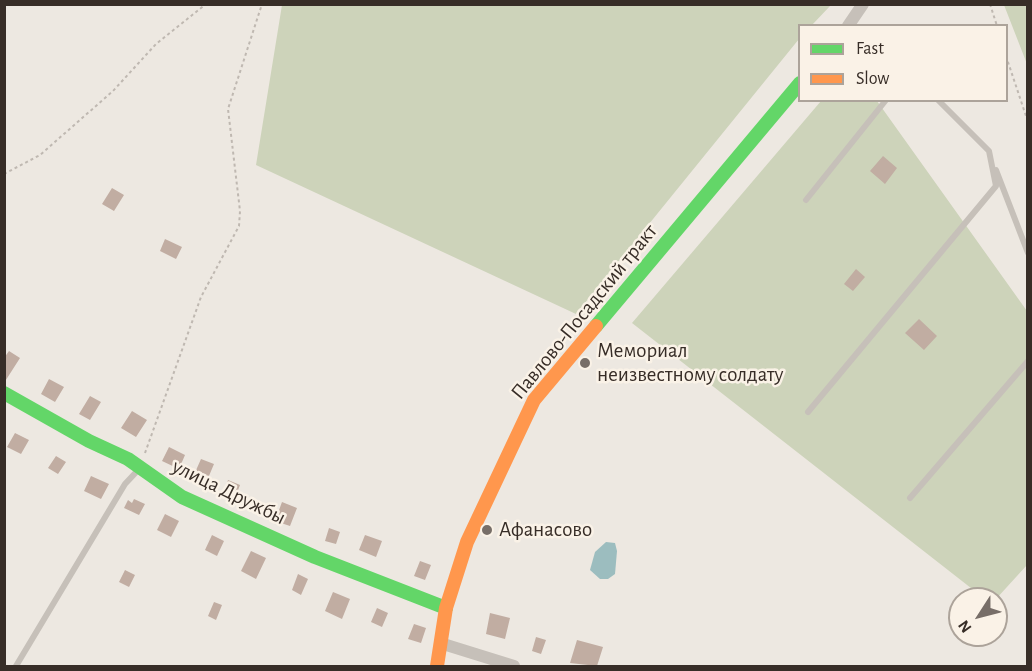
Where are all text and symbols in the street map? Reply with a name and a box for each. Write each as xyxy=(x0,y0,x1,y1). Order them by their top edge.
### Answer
legend xyxy=(798,24,1008,102)
text: Fast xyxy=(856,40,884,58)
text: Slow xyxy=(856,70,889,88)
street label: Павлово-Посадский тракт xyxy=(505,219,663,405)
place label: Мемориал неизвестному солдату xyxy=(597,338,784,388)
marker: Мемориал неизвестному солдату xyxy=(578,356,592,370)
street label: улица Дружбы xyxy=(168,454,290,530)
place label: Афанасово xyxy=(499,517,592,543)
marker: Афанасово xyxy=(480,523,494,537)
north arrow xyxy=(948,587,1008,647)
text: N xyxy=(955,617,975,636)

